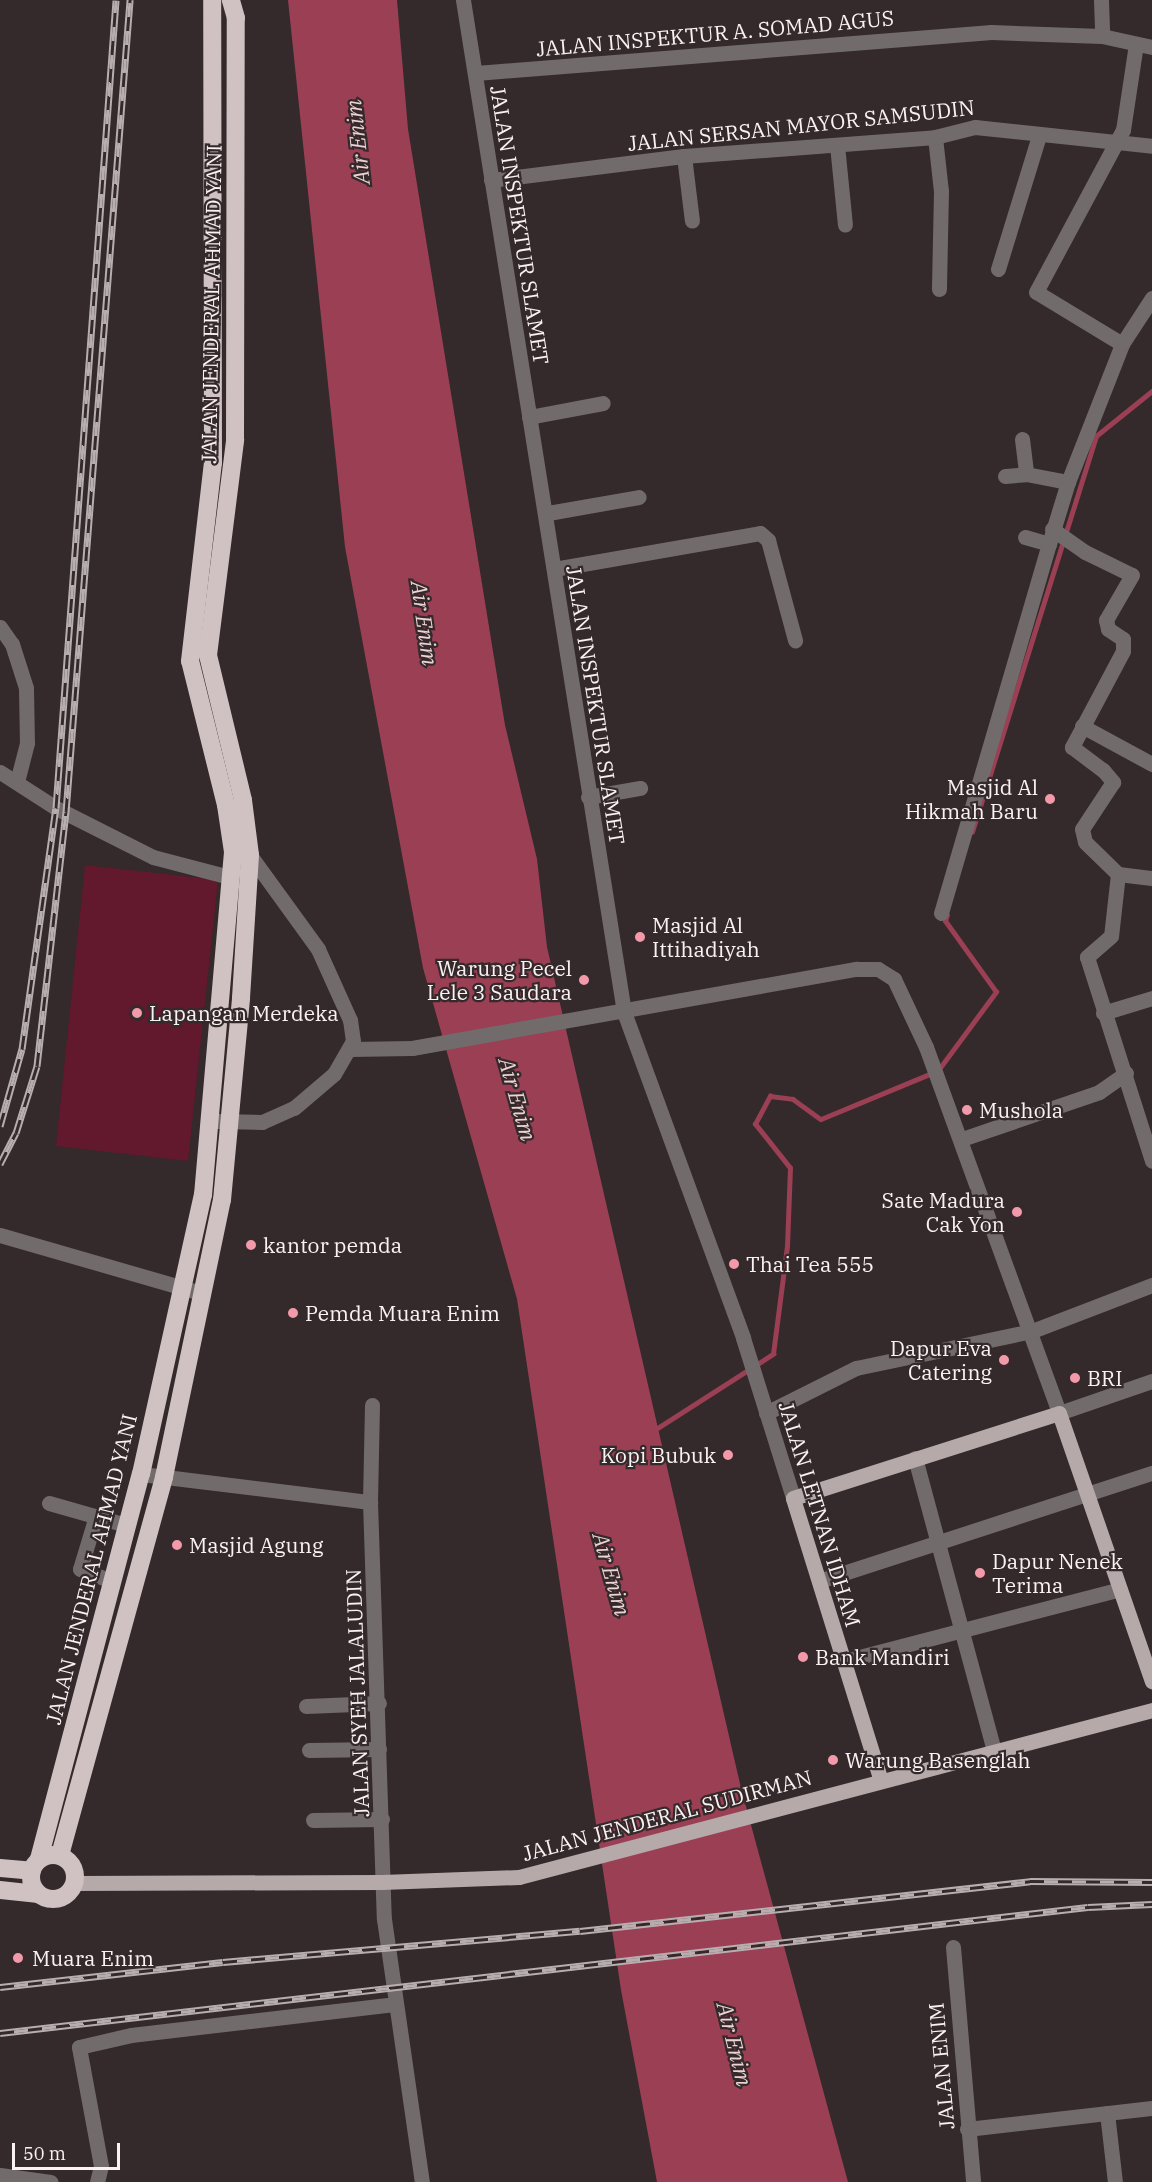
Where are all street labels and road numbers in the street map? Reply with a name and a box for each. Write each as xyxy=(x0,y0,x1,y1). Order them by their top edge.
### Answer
street label: JALAN INSPEKTUR A. SOMAD AGUS xyxy=(535,5,895,61)
street label: JALAN INSPEKTUR SLAMET xyxy=(485,84,555,366)
street label: JALAN SERSAN MAYOR SAMSUDIN xyxy=(626,94,976,156)
street label: JALAN JENDERAL AHMAD YANI xyxy=(196,144,226,464)
street label: JALAN INSPEKTUR SLAMET xyxy=(561,564,631,846)
street label: JALAN LETNAN IDHAM xyxy=(774,1398,866,1630)
street label: JALAN JENDERAL AHMAD YANI xyxy=(40,1411,142,1727)
street label: JALAN SYEH JALALUDIN xyxy=(340,1569,374,1817)
street label: JALAN JENDERAL SUDIRMAN xyxy=(520,1764,814,1866)
street label: JALAN ENIM xyxy=(923,2002,959,2130)

